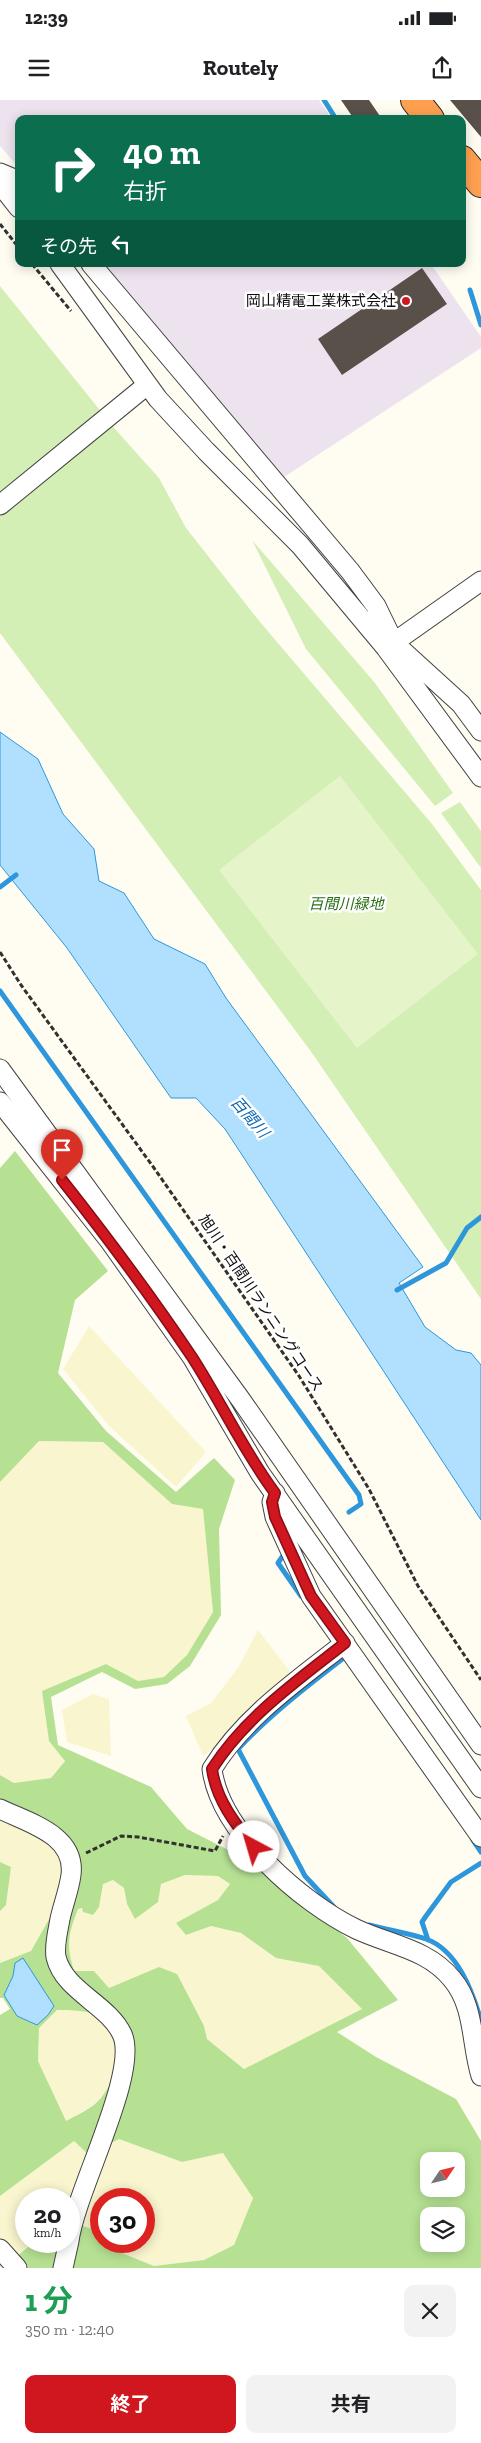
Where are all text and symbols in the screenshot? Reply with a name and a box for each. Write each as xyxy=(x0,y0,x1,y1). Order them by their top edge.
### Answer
text: 12:39 xyxy=(25,6,68,29)
icon: menu xyxy=(25,54,53,82)
text: Routely xyxy=(203,54,278,81)
icon: share xyxy=(428,54,456,82)
text: 40 m xyxy=(123,131,200,173)
icon: right xyxy=(40,135,105,200)
text: 右折 xyxy=(123,178,167,205)
icon: left xyxy=(107,230,135,258)
text: その先 xyxy=(40,235,97,258)
place label: 岡山精電工業株式会社 xyxy=(246,292,396,310)
marker: 岡山精電工業株式会社 xyxy=(400,295,412,307)
park label: 百間川緑地 xyxy=(308,895,385,913)
water label: 百間川 xyxy=(227,1093,274,1143)
pin xyxy=(41,1129,83,1180)
icon: arrive xyxy=(48,1136,76,1164)
street label: 旭川・百間川ランニングコース xyxy=(195,1211,327,1395)
position arrow xyxy=(227,1820,279,1872)
north arrow xyxy=(420,2152,465,2198)
map controls xyxy=(420,2152,465,2252)
speed limit sign: 30 xyxy=(90,2188,155,2253)
text: 20 xyxy=(34,2199,61,2229)
button: layers xyxy=(420,2207,465,2252)
text: km/h xyxy=(34,2226,61,2240)
text: 1 分 xyxy=(25,2283,73,2319)
button: close xyxy=(404,2285,456,2337)
text: 350 m · 12:40 xyxy=(25,2320,114,2339)
button: 終了 xyxy=(25,2375,236,2433)
button: 共有 xyxy=(246,2375,456,2433)

